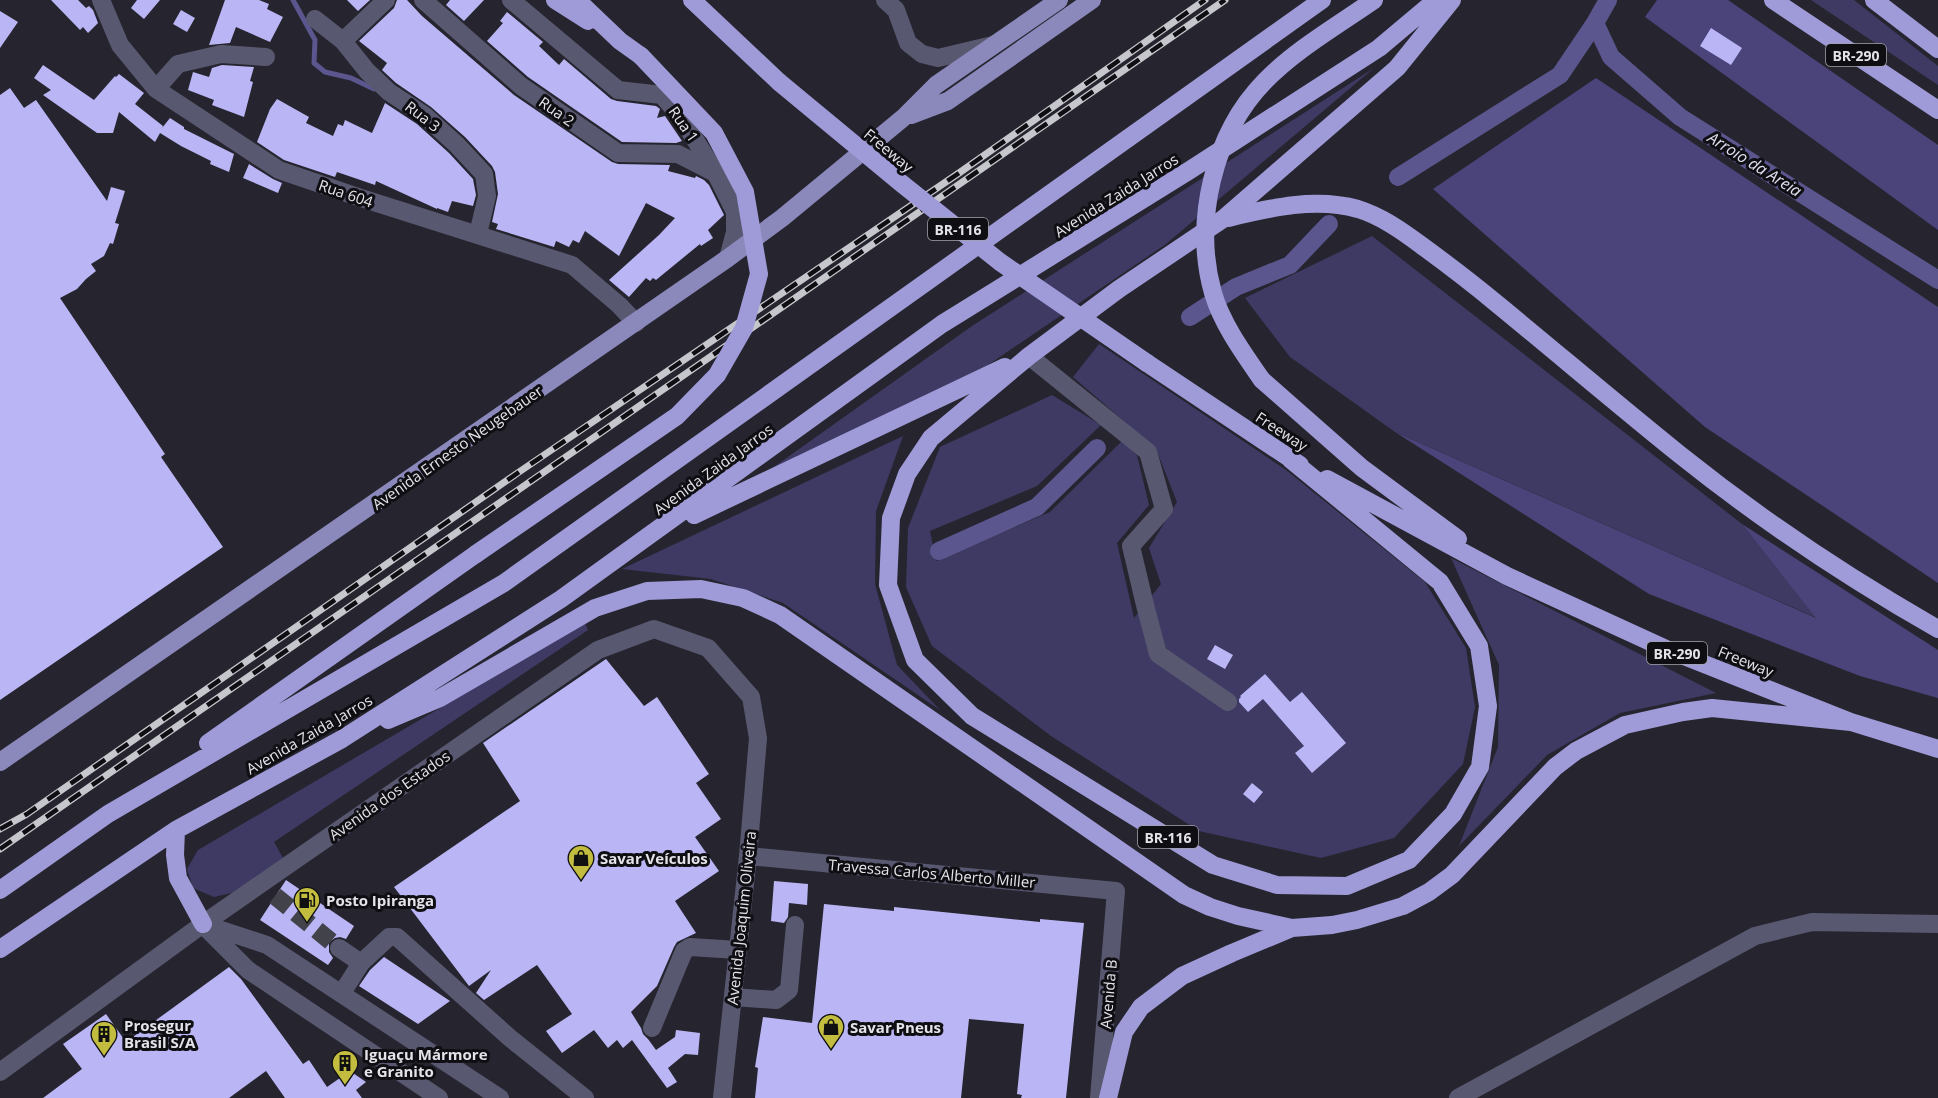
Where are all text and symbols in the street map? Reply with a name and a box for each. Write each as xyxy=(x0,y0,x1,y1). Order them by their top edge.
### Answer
road number: BR-290 xyxy=(1826,44,1886,66)
street label: Rua 2 xyxy=(535,92,579,130)
street label: Rua 3 xyxy=(401,96,445,136)
street label: Rua 1 xyxy=(665,102,703,146)
street label: Freeway xyxy=(860,124,918,177)
water label: Arroio da Areia xyxy=(1703,126,1806,202)
street label: Avenida Zaida Jarros xyxy=(1050,149,1182,241)
street label: Rua 604 xyxy=(316,174,376,212)
road number: BR-116 xyxy=(928,218,988,240)
street label: Avenida Ernesto Neugebauer xyxy=(368,380,546,514)
street label: Freeway xyxy=(1252,407,1312,455)
street label: Avenida Zaida Jarros xyxy=(649,419,777,519)
street label: Freeway xyxy=(1715,641,1777,681)
road number: BR-290 xyxy=(1647,642,1707,664)
street label: Avenida Zaida Jarros xyxy=(242,690,376,778)
street label: Avenida dos Estados xyxy=(324,746,454,844)
road number: BR-116 xyxy=(1138,826,1198,848)
street label: Avenida Joaquim Oliveira xyxy=(722,830,760,1006)
shop icon: Savar Veículos xyxy=(566,843,596,881)
place label: Savar Veículos xyxy=(600,848,708,868)
street label: Travessa Carlos Alberto Miller xyxy=(828,854,1036,892)
fuel station icon: Posto Ipiranga xyxy=(292,885,322,923)
place label: Posto Ipiranga xyxy=(326,890,434,910)
street label: Avenida B xyxy=(1095,959,1121,1029)
shop icon: Savar Pneus xyxy=(816,1012,846,1050)
place label: Prosegur Brasil S/A xyxy=(124,1015,196,1052)
place label: Savar Pneus xyxy=(850,1017,941,1037)
building icon: Prosegur Brasil S/A xyxy=(89,1019,119,1057)
place label: Iguaçu Mármore e Granito xyxy=(364,1044,488,1081)
building icon: Iguaçu Mármore e Granito xyxy=(330,1048,360,1086)

